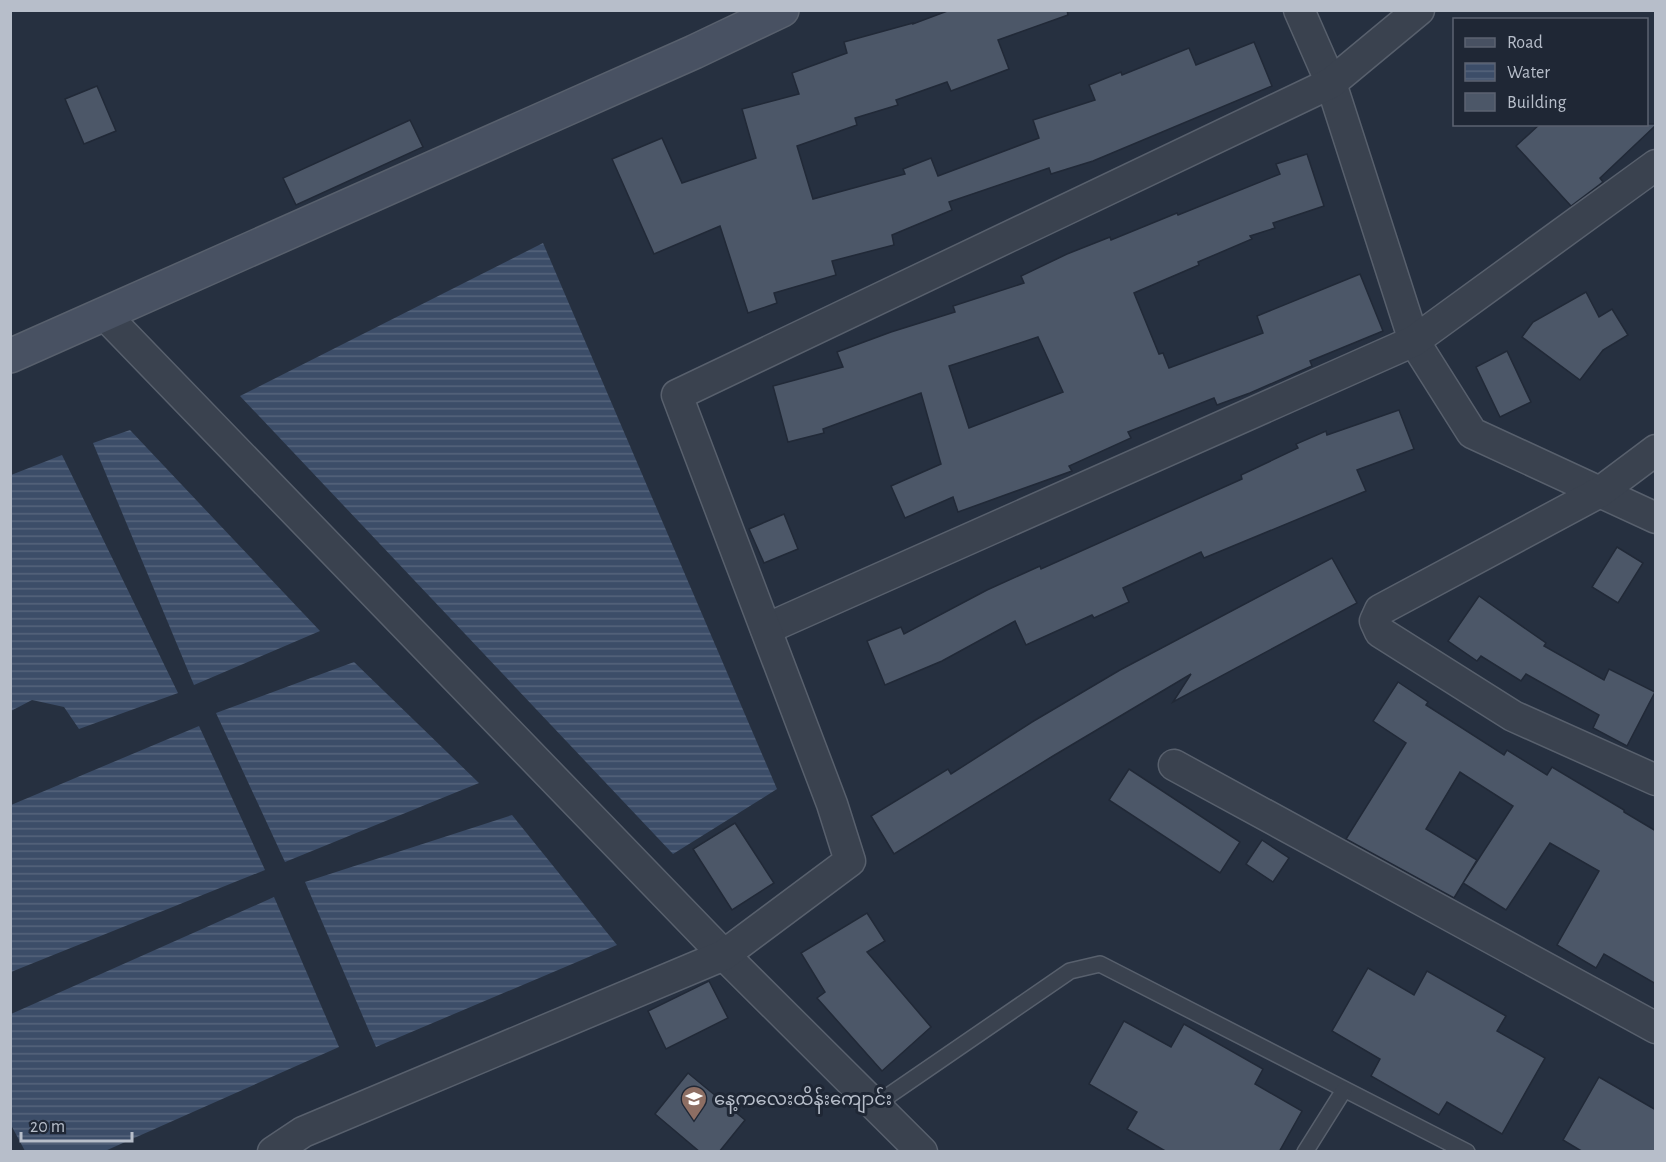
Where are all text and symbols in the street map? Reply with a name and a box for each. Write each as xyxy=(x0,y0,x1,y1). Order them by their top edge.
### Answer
legend xyxy=(1453,18,1648,126)
text: Road xyxy=(1507,34,1543,52)
text: Water xyxy=(1507,64,1550,82)
text: Building xyxy=(1507,94,1567,112)
school or university icon: နေ့ကလေးထိန်းကျောင်း xyxy=(679,1084,709,1122)
place label: နေ့ကလေးထိန်းကျောင်း xyxy=(714,1085,892,1114)
scale bar xyxy=(21,1105,132,1143)
text: 20 m xyxy=(30,1118,65,1136)

